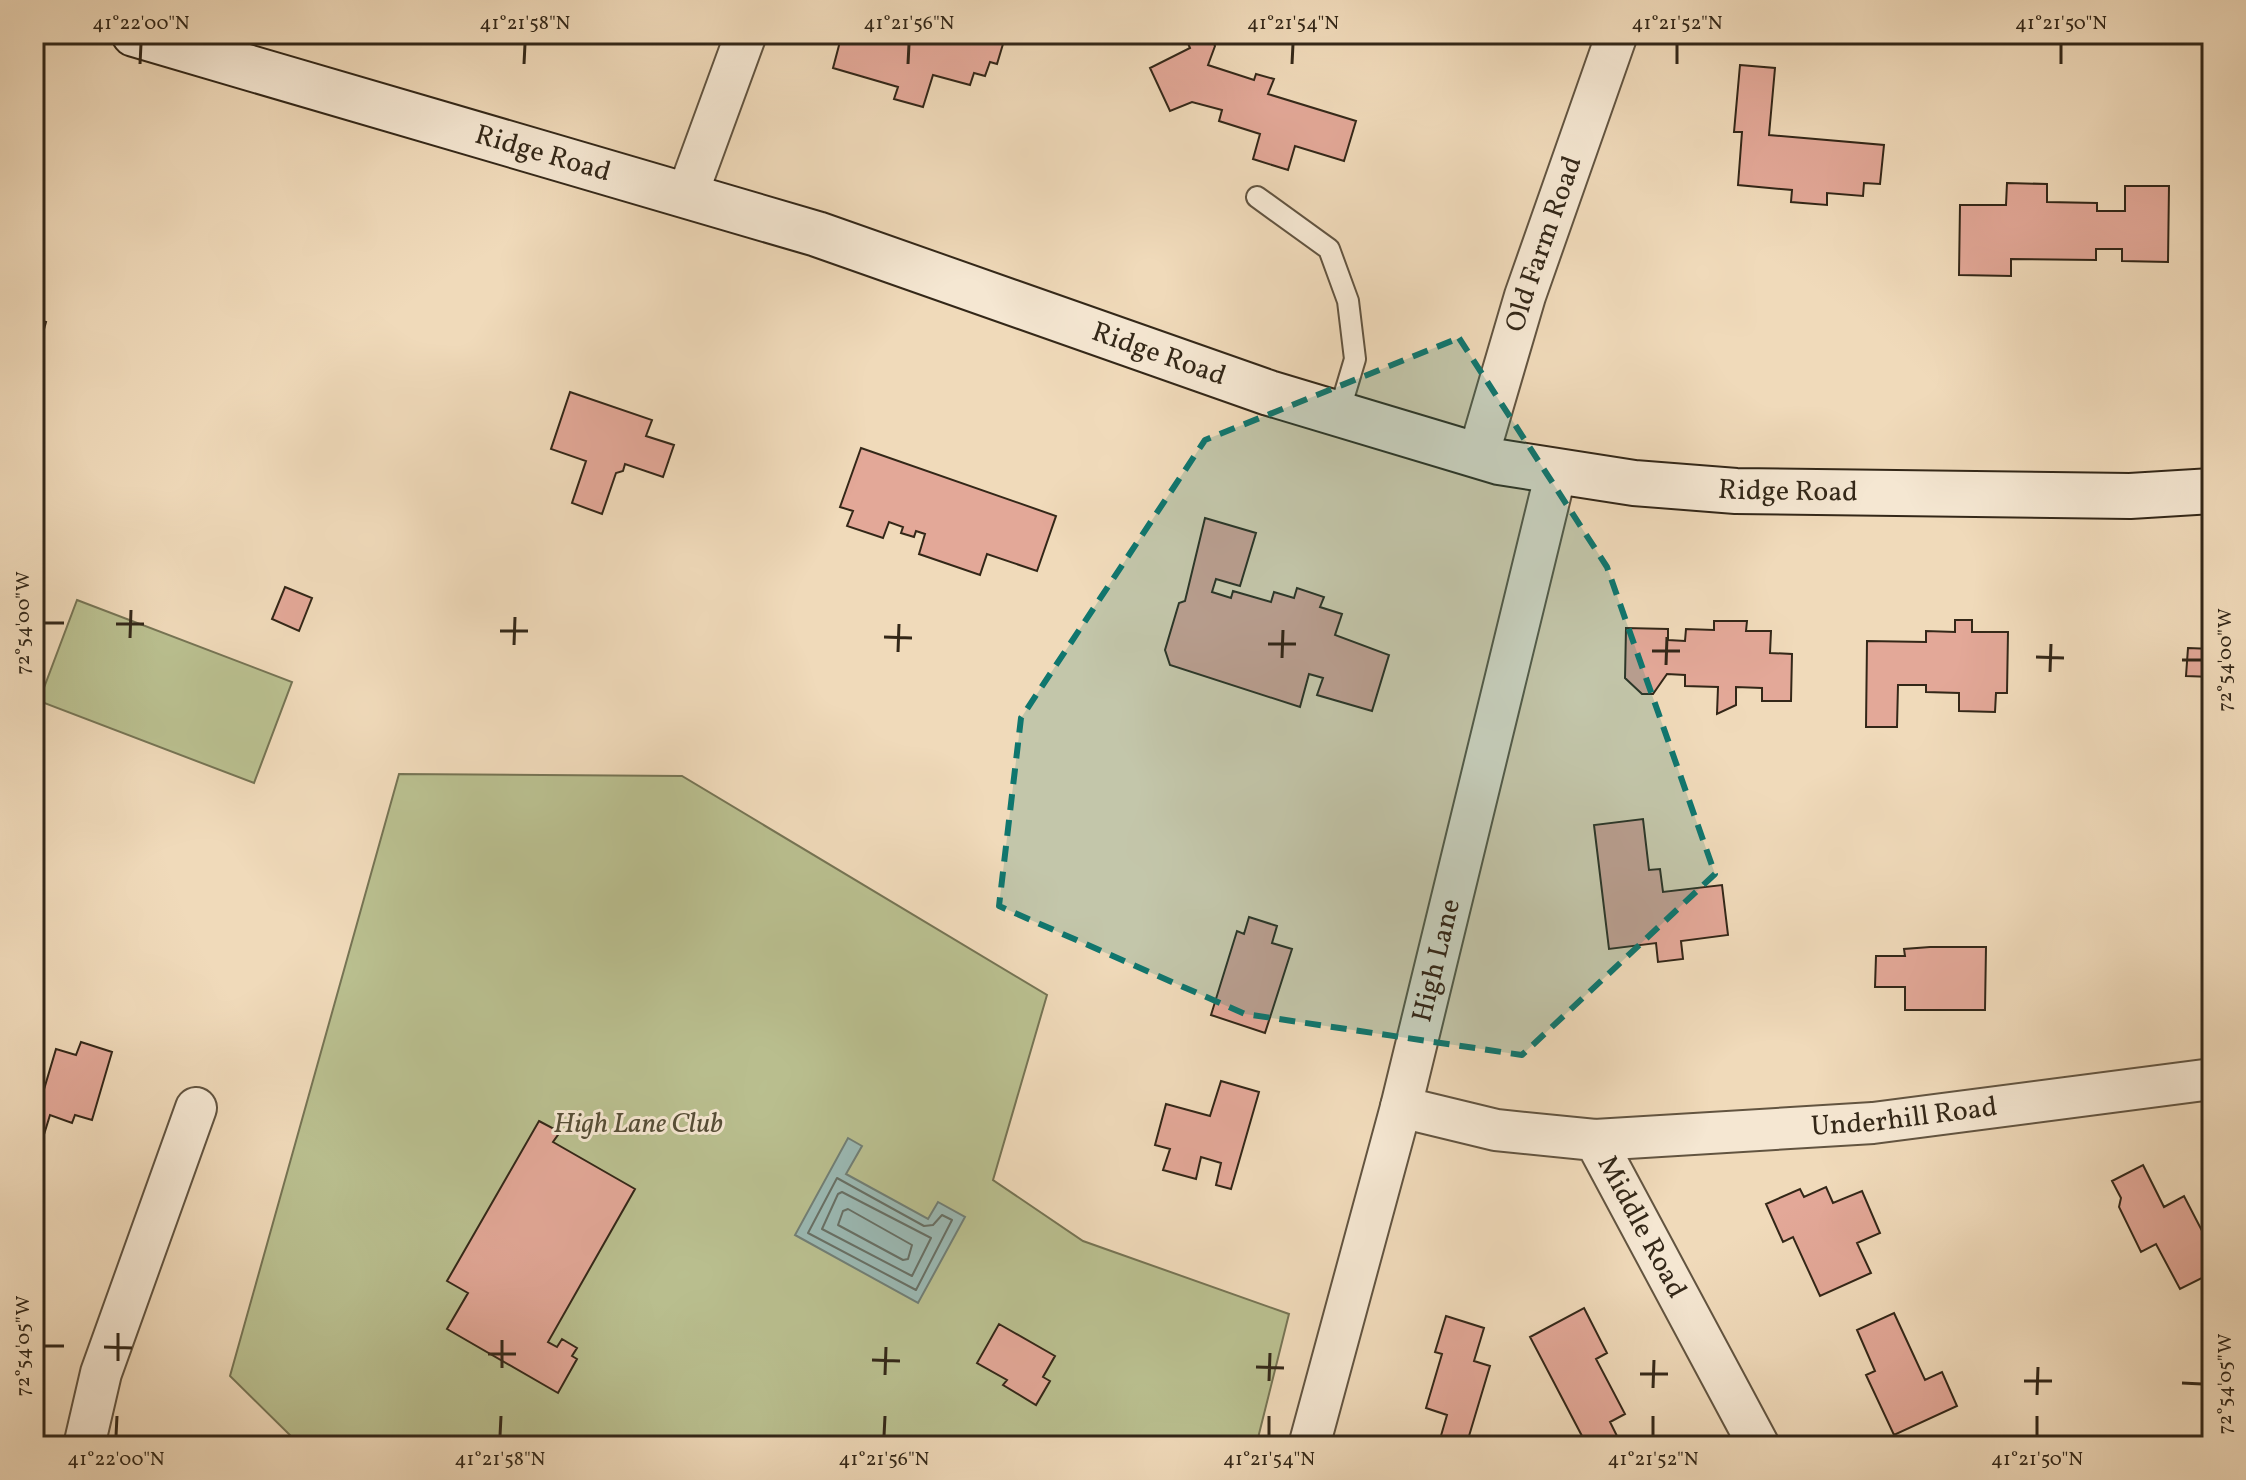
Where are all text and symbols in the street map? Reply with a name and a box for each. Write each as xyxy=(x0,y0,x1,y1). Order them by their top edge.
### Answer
text: 41°22'00"N xyxy=(92,10,190,38)
text: 41°21'58"N xyxy=(480,10,571,38)
text: 41°21'56"N xyxy=(864,10,955,38)
text: 41°21'54"N xyxy=(1247,10,1339,38)
text: 41°21'52"N xyxy=(1631,10,1723,38)
text: 41°21'50"N xyxy=(2015,10,2107,38)
street label: Ridge Road xyxy=(470,115,615,192)
street label: Old Farm Road xyxy=(1496,151,1592,337)
street label: Ridge Road xyxy=(1086,313,1231,396)
street label: Ridge Road xyxy=(1717,470,1858,512)
text: 72°54'00"W xyxy=(10,571,38,675)
text: 72°54'00"W xyxy=(2212,608,2240,712)
street label: High Lane xyxy=(1403,895,1471,1026)
street label: Underhill Road xyxy=(1810,1088,2000,1146)
park label: High Lane Club xyxy=(553,1105,723,1144)
street label: Middle Road xyxy=(1587,1149,1696,1305)
text: 72°54'05"W xyxy=(10,1296,38,1397)
text: 72°54'05"W xyxy=(2212,1334,2240,1435)
text: 41°22'00"N xyxy=(67,1446,165,1474)
text: 41°21'58"N xyxy=(455,1446,546,1474)
text: 41°21'56"N xyxy=(839,1446,930,1474)
text: 41°21'54"N xyxy=(1223,1446,1315,1474)
text: 41°21'52"N xyxy=(1607,1446,1699,1474)
text: 41°21'50"N xyxy=(1991,1446,2083,1474)

